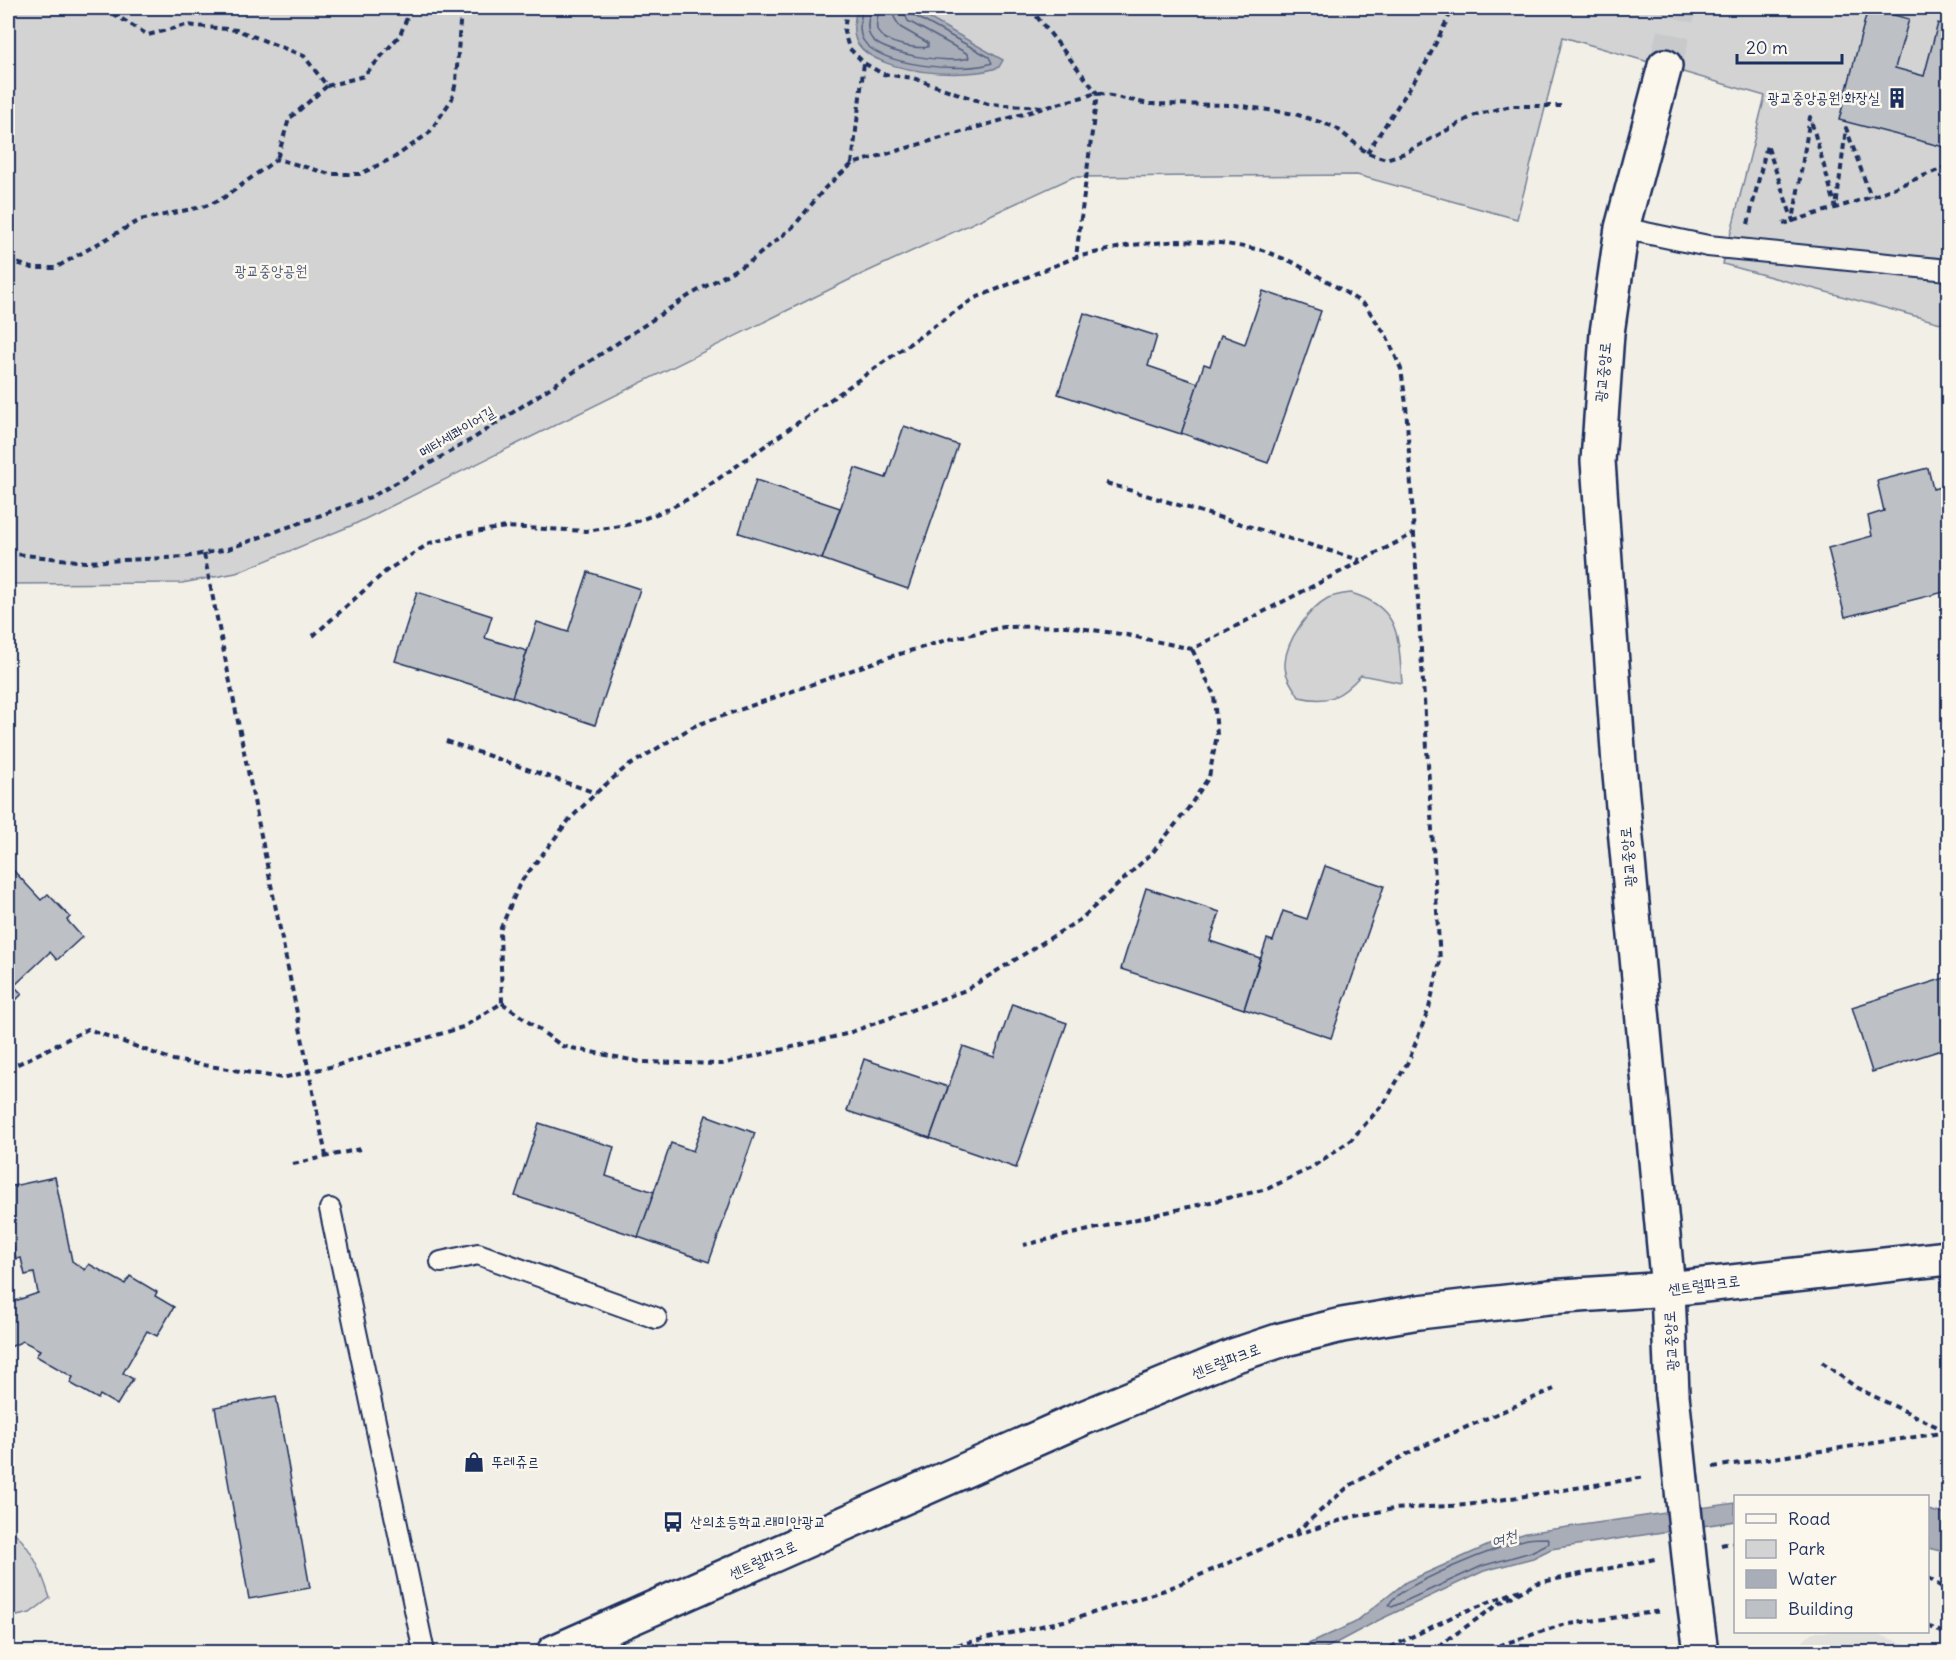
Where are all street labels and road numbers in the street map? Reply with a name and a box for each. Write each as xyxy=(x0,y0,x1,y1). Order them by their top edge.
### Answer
street label: 광교중앙로 xyxy=(1590,341,1615,403)
street label: 메타세콰이어길 xyxy=(416,402,498,461)
street label: 광교중앙로 xyxy=(1615,826,1640,888)
street label: 센트럴파크로 xyxy=(1667,1271,1741,1298)
street label: 광교중앙로 xyxy=(1659,1310,1682,1372)
street label: 센트럴파크로 xyxy=(1189,1339,1263,1382)
street label: 센트럴파크로 xyxy=(726,1536,800,1583)

